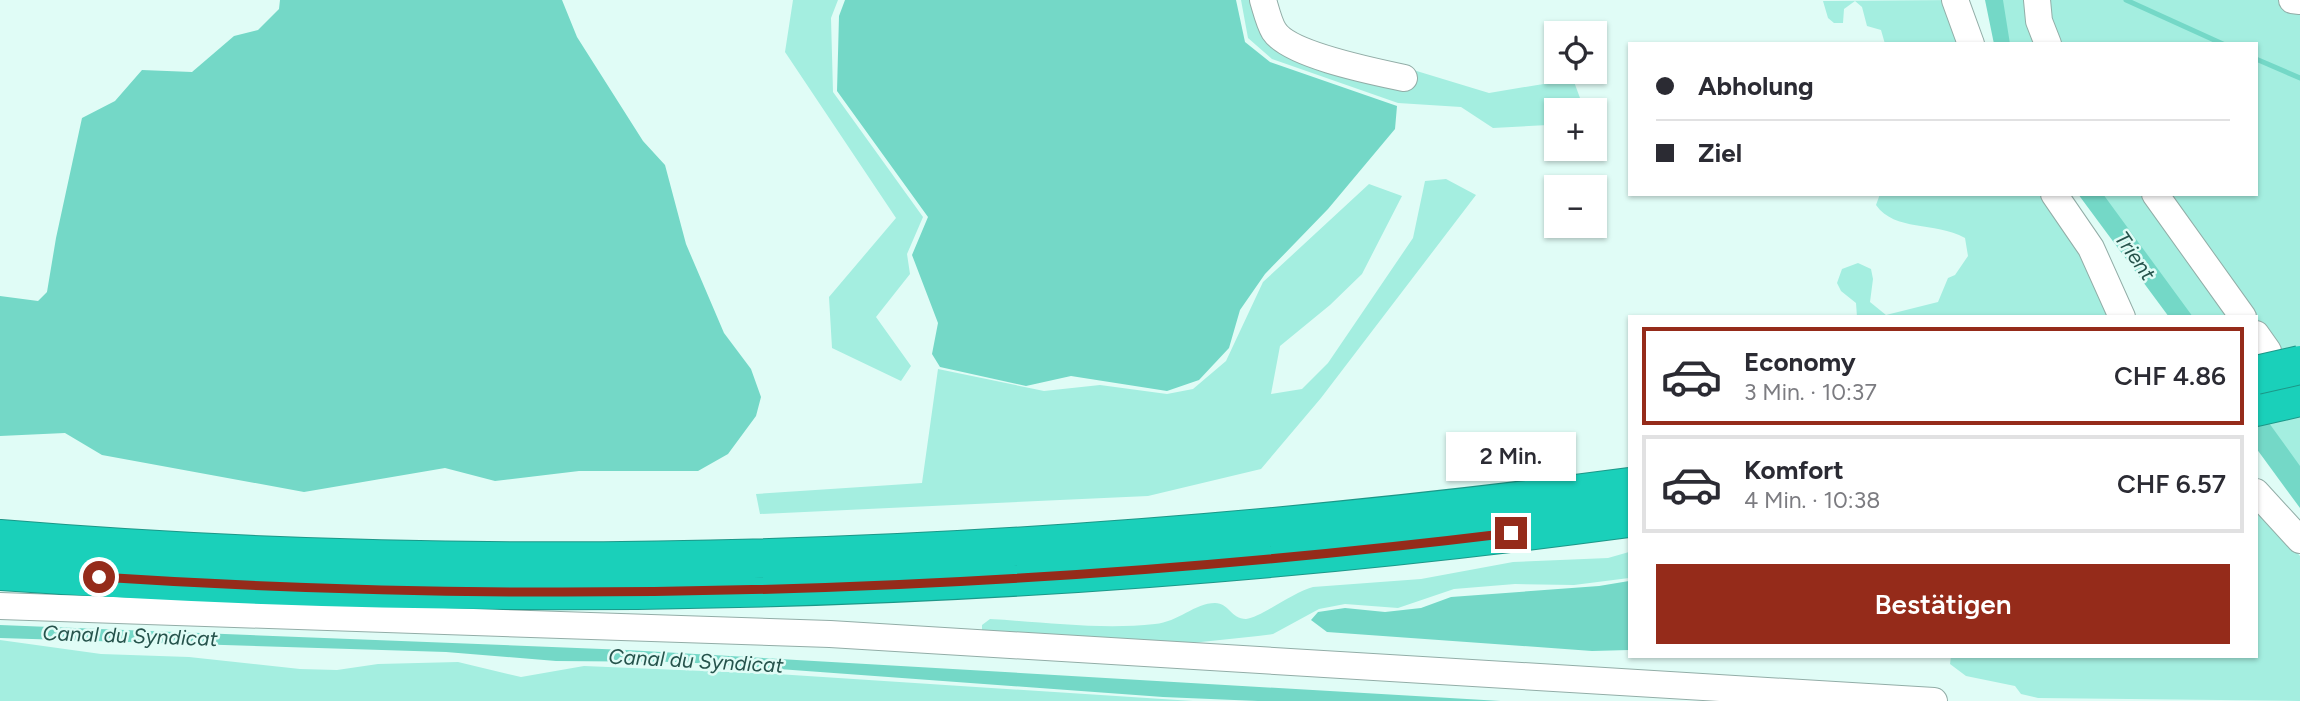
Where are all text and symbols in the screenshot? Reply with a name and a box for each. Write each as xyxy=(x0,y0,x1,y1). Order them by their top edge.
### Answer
map controls xyxy=(1544,21,1607,238)
button: locate xyxy=(1544,21,1607,84)
text: Abholung xyxy=(1698,70,1814,102)
button: + xyxy=(1544,98,1607,161)
text: Ziel xyxy=(1698,137,1742,169)
button: − xyxy=(1544,175,1607,238)
water label: Trient xyxy=(2110,226,2162,286)
icon: car xyxy=(1660,345,1723,408)
text: Economy xyxy=(1744,346,1856,378)
text: CHF 4.86 xyxy=(2114,360,2226,392)
text: 3 Min. · 10:37 xyxy=(1744,378,1877,406)
callout: 2 Min. xyxy=(1446,432,1576,480)
text: 2 Min. xyxy=(1480,442,1542,470)
icon: car xyxy=(1660,453,1723,516)
text: Komfort xyxy=(1744,454,1844,486)
text: CHF 6.57 xyxy=(2117,468,2226,500)
text: 4 Min. · 10:38 xyxy=(1744,486,1880,514)
route end xyxy=(1495,517,1527,549)
route start xyxy=(83,561,115,593)
button: Bestätigen xyxy=(1656,564,2230,644)
water label: Canal du Syndicat xyxy=(42,620,219,651)
water label: Canal du Syndicat xyxy=(608,643,785,678)

